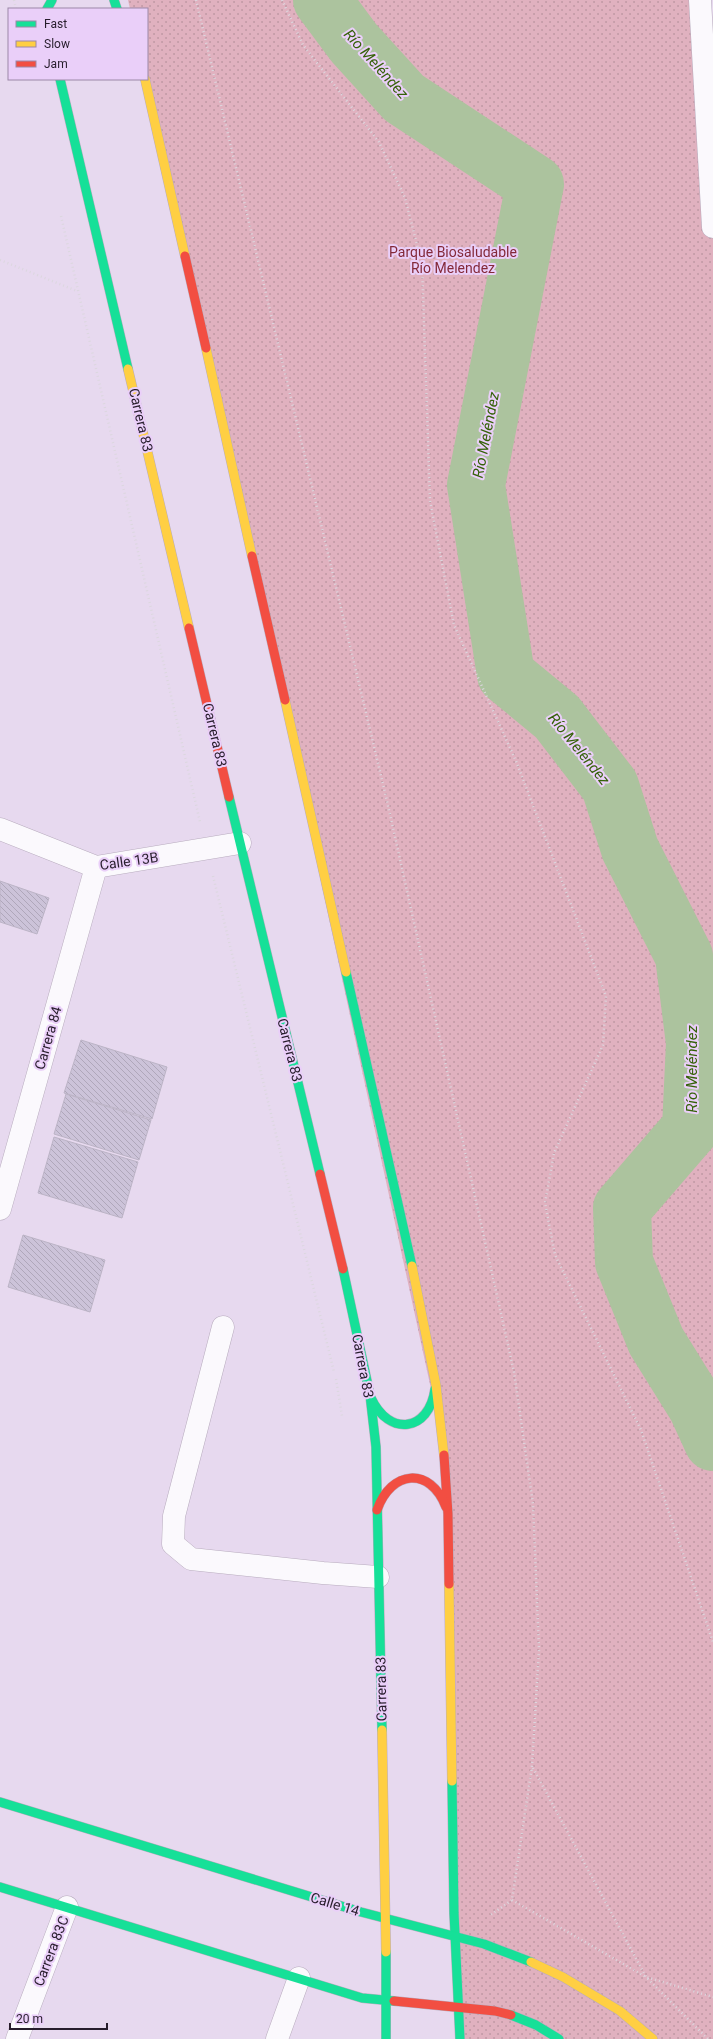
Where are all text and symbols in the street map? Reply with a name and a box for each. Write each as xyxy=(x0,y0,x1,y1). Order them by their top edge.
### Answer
legend xyxy=(8,8,148,80)
text: Fast xyxy=(44,17,67,31)
water label: Río Meléndez xyxy=(340,26,412,103)
text: Slow xyxy=(44,37,70,51)
text: Jam xyxy=(44,57,68,71)
park label: Parque Biosaludable Río Melendez xyxy=(389,244,517,276)
street label: Carrera 83 xyxy=(126,387,156,453)
water label: Río Meléndez xyxy=(469,390,503,480)
street label: Carrera 83 xyxy=(200,702,230,768)
water label: Río Meléndez xyxy=(545,709,614,789)
street label: Calle 13B xyxy=(99,849,159,873)
street label: Carrera 84 xyxy=(31,1005,65,1071)
street label: Carrera 83 xyxy=(274,1017,306,1083)
water label: Río Meléndez xyxy=(683,1025,701,1113)
street label: Carrera 83 xyxy=(349,1333,377,1399)
street label: Carrera 83 xyxy=(372,1656,390,1722)
street label: Calle 14 xyxy=(309,1889,361,1919)
street label: Carrera 83C xyxy=(30,1914,72,1988)
scale bar xyxy=(10,2005,107,2031)
text: 20 m xyxy=(16,2012,43,2026)

